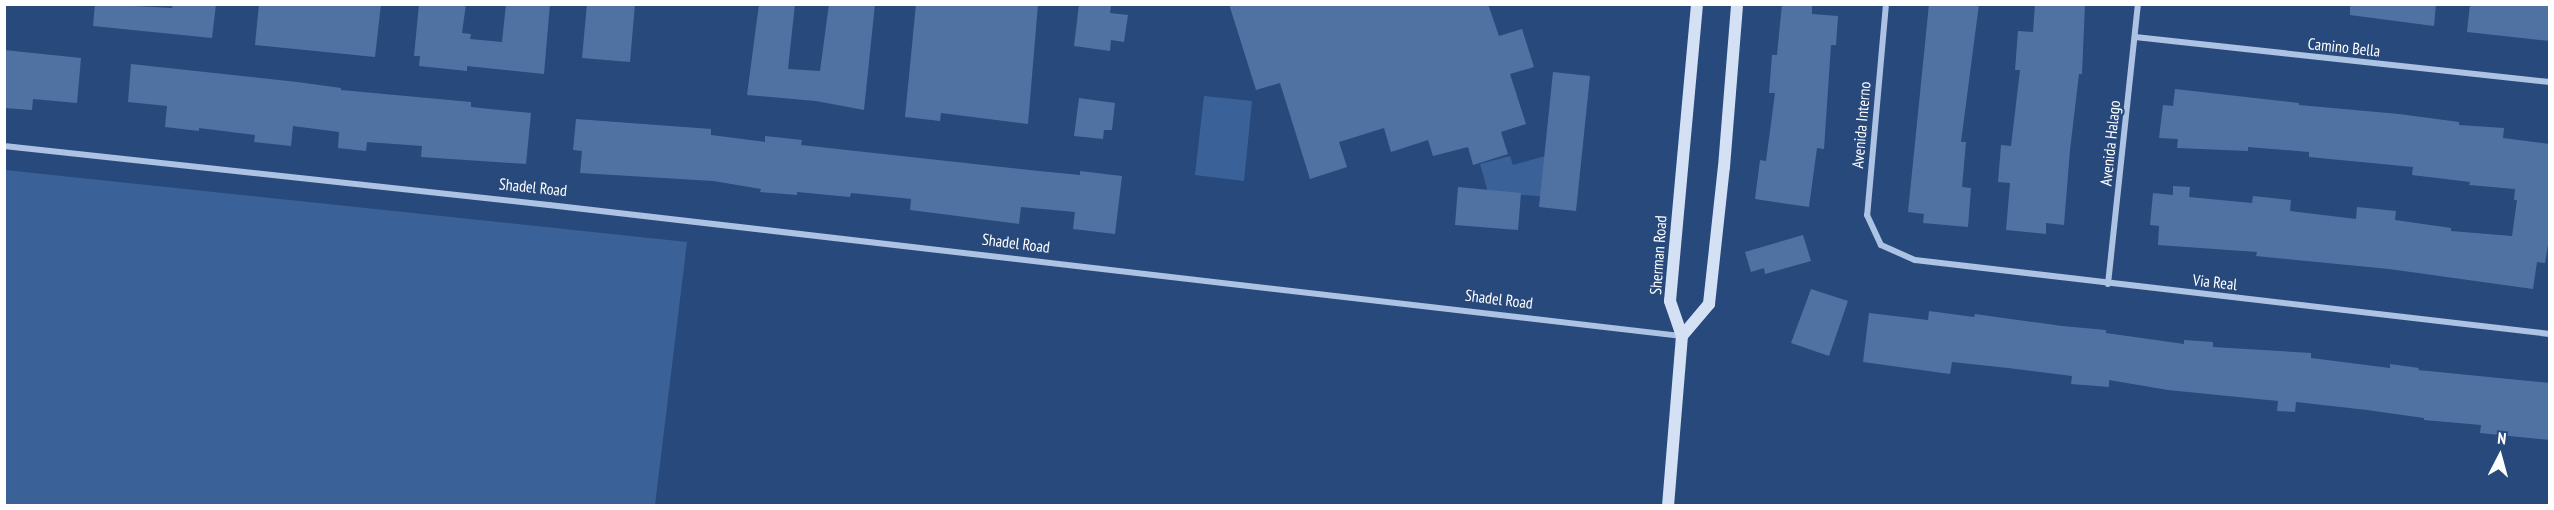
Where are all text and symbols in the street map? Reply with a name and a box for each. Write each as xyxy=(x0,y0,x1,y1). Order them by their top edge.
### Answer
street label: Camino Bella xyxy=(2307,34,2381,60)
street label: Avenida Interno xyxy=(1848,81,1874,169)
street label: Avenida Halago xyxy=(2096,99,2124,187)
street label: Shadel Road xyxy=(498,174,568,200)
street label: Sherman Road xyxy=(1646,215,1670,295)
street label: Shadel Road xyxy=(981,229,1051,257)
street label: Via Real xyxy=(2192,270,2238,294)
street label: Shadel Road xyxy=(1464,285,1534,313)
north arrow xyxy=(2470,426,2530,486)
text: N xyxy=(2497,428,2507,448)

